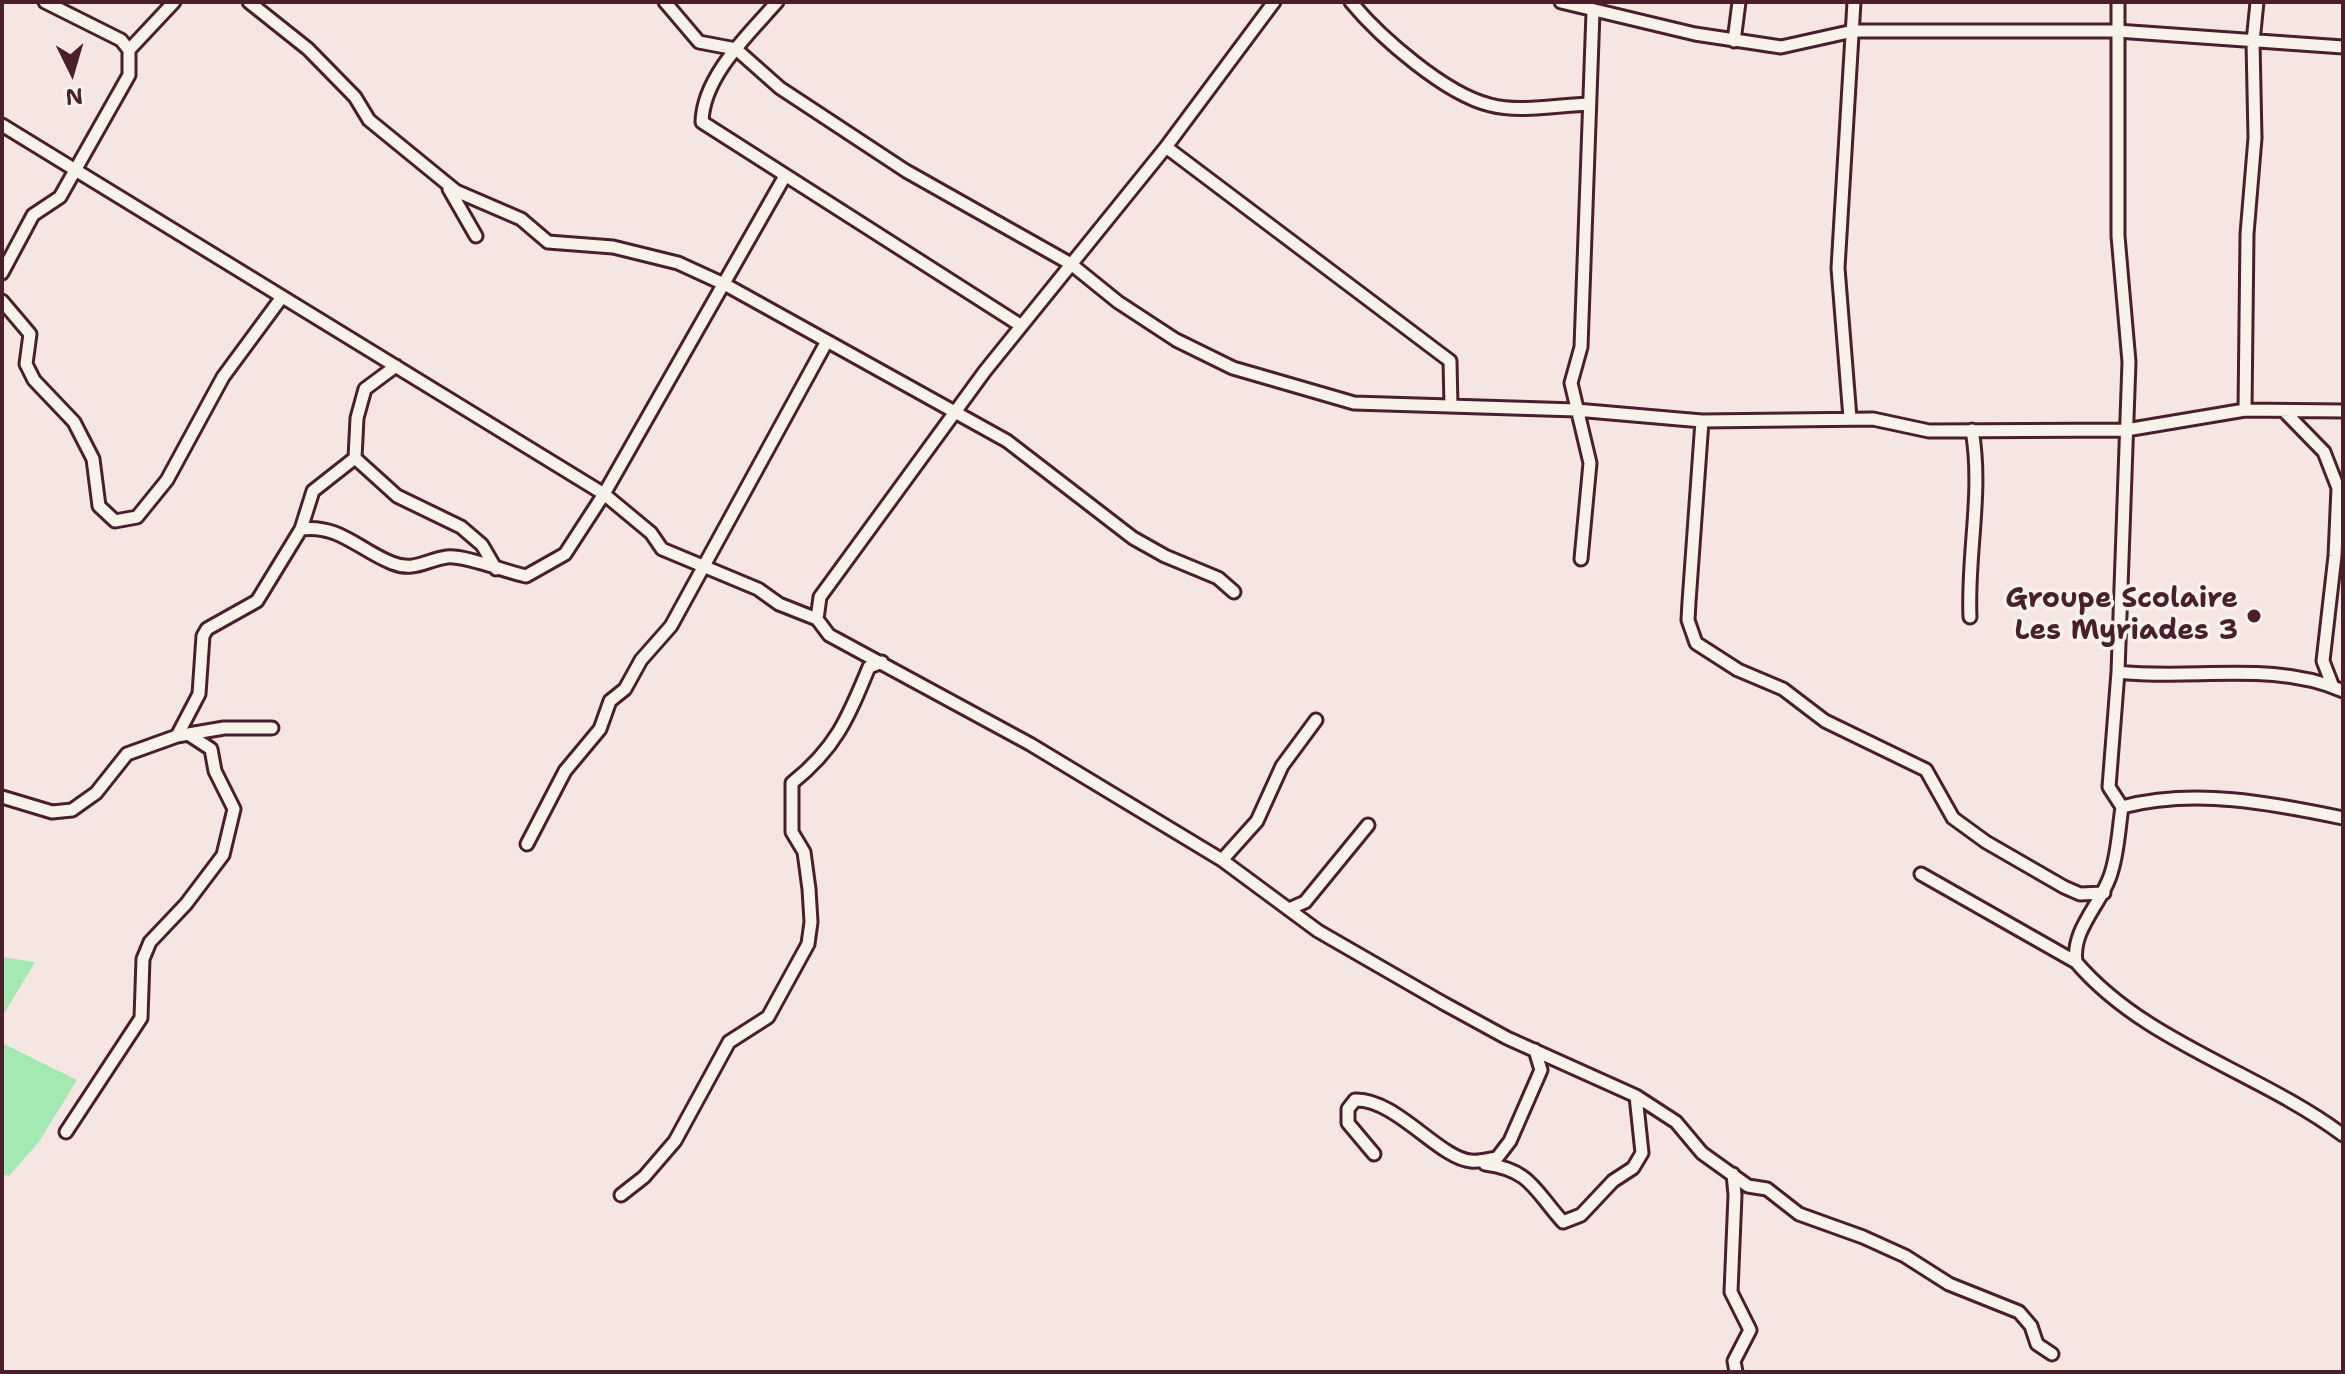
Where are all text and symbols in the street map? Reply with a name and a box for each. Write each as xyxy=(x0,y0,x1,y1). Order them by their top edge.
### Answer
north arrow xyxy=(32,32,112,112)
text: N xyxy=(64,81,84,112)
place label: Groupe Scolaire Les Myriades 3 xyxy=(2005,583,2238,649)
marker: Groupe Scolaire Les Myriades 3 xyxy=(2245,607,2263,625)

